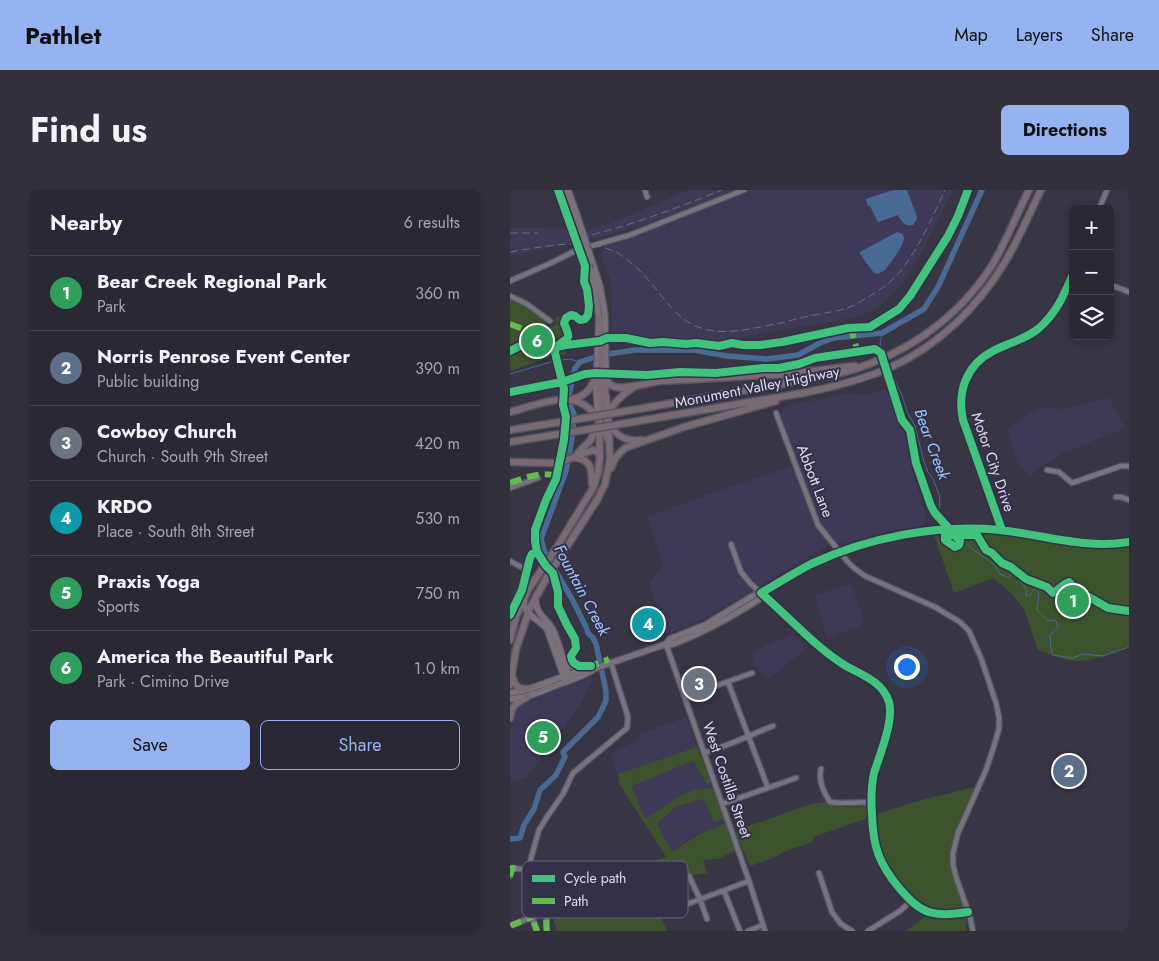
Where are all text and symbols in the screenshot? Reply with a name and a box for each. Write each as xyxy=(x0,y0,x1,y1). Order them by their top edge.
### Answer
text: Pathlet xyxy=(25,18,101,53)
text: Map xyxy=(954,22,988,48)
text: Layers xyxy=(1016,22,1063,48)
text: Share xyxy=(1091,22,1134,48)
text: Find us xyxy=(30,105,147,155)
button: Directions xyxy=(1001,105,1129,155)
map controls xyxy=(1069,205,1114,340)
button: + xyxy=(1069,205,1114,250)
text: Nearby xyxy=(50,208,122,238)
text: 6 results xyxy=(404,211,460,234)
button: − xyxy=(1069,250,1114,295)
text: Bear Creek Regional Park xyxy=(97,268,327,295)
text: 1 xyxy=(62,282,70,305)
text: 360 m xyxy=(415,282,460,305)
text: Park xyxy=(97,295,126,318)
button: layers xyxy=(1069,295,1114,340)
pin: 6 xyxy=(521,322,553,360)
text: Norris Penrose Event Center xyxy=(97,343,350,370)
text: 2 xyxy=(61,357,71,380)
text: 390 m xyxy=(415,357,460,380)
street label: Monument Valley Highway xyxy=(673,360,842,414)
text: Public building xyxy=(97,370,199,393)
water label: Bear Creek xyxy=(908,405,956,484)
street label: Motor City Drive xyxy=(966,409,1020,515)
text: Cowboy Church xyxy=(97,418,237,445)
text: 3 xyxy=(61,432,71,455)
text: 420 m xyxy=(415,432,460,455)
street label: Abbott Lane xyxy=(791,441,839,521)
text: Church · South 9th Street xyxy=(97,445,268,468)
text: KRDO xyxy=(97,493,152,520)
text: 4 xyxy=(60,507,72,530)
text: 530 m xyxy=(415,507,460,530)
text: Place · South 8th Street xyxy=(97,520,254,543)
water label: Fountain Creek xyxy=(548,540,616,641)
text: Praxis Yoga xyxy=(97,568,200,595)
text: 5 xyxy=(61,582,71,605)
text: 750 m xyxy=(416,582,460,605)
pin: 1 xyxy=(1057,582,1089,620)
text: Sports xyxy=(97,595,139,618)
pin: 4 xyxy=(632,605,664,643)
text: America the Beautiful Park xyxy=(97,643,334,670)
your location xyxy=(894,654,920,680)
text: 6 xyxy=(61,657,71,680)
text: 1.0 km xyxy=(414,657,460,680)
pin: 3 xyxy=(683,665,715,703)
text: Park · Cimino Drive xyxy=(97,670,229,693)
pin: 5 xyxy=(527,718,559,756)
street label: West Costilla Street xyxy=(697,719,757,842)
button: Save xyxy=(50,720,250,770)
button: Share xyxy=(260,720,460,770)
pin: 2 xyxy=(1053,752,1085,790)
legend xyxy=(522,861,688,918)
text: Cycle path xyxy=(564,868,626,888)
text: Path xyxy=(564,891,589,911)

